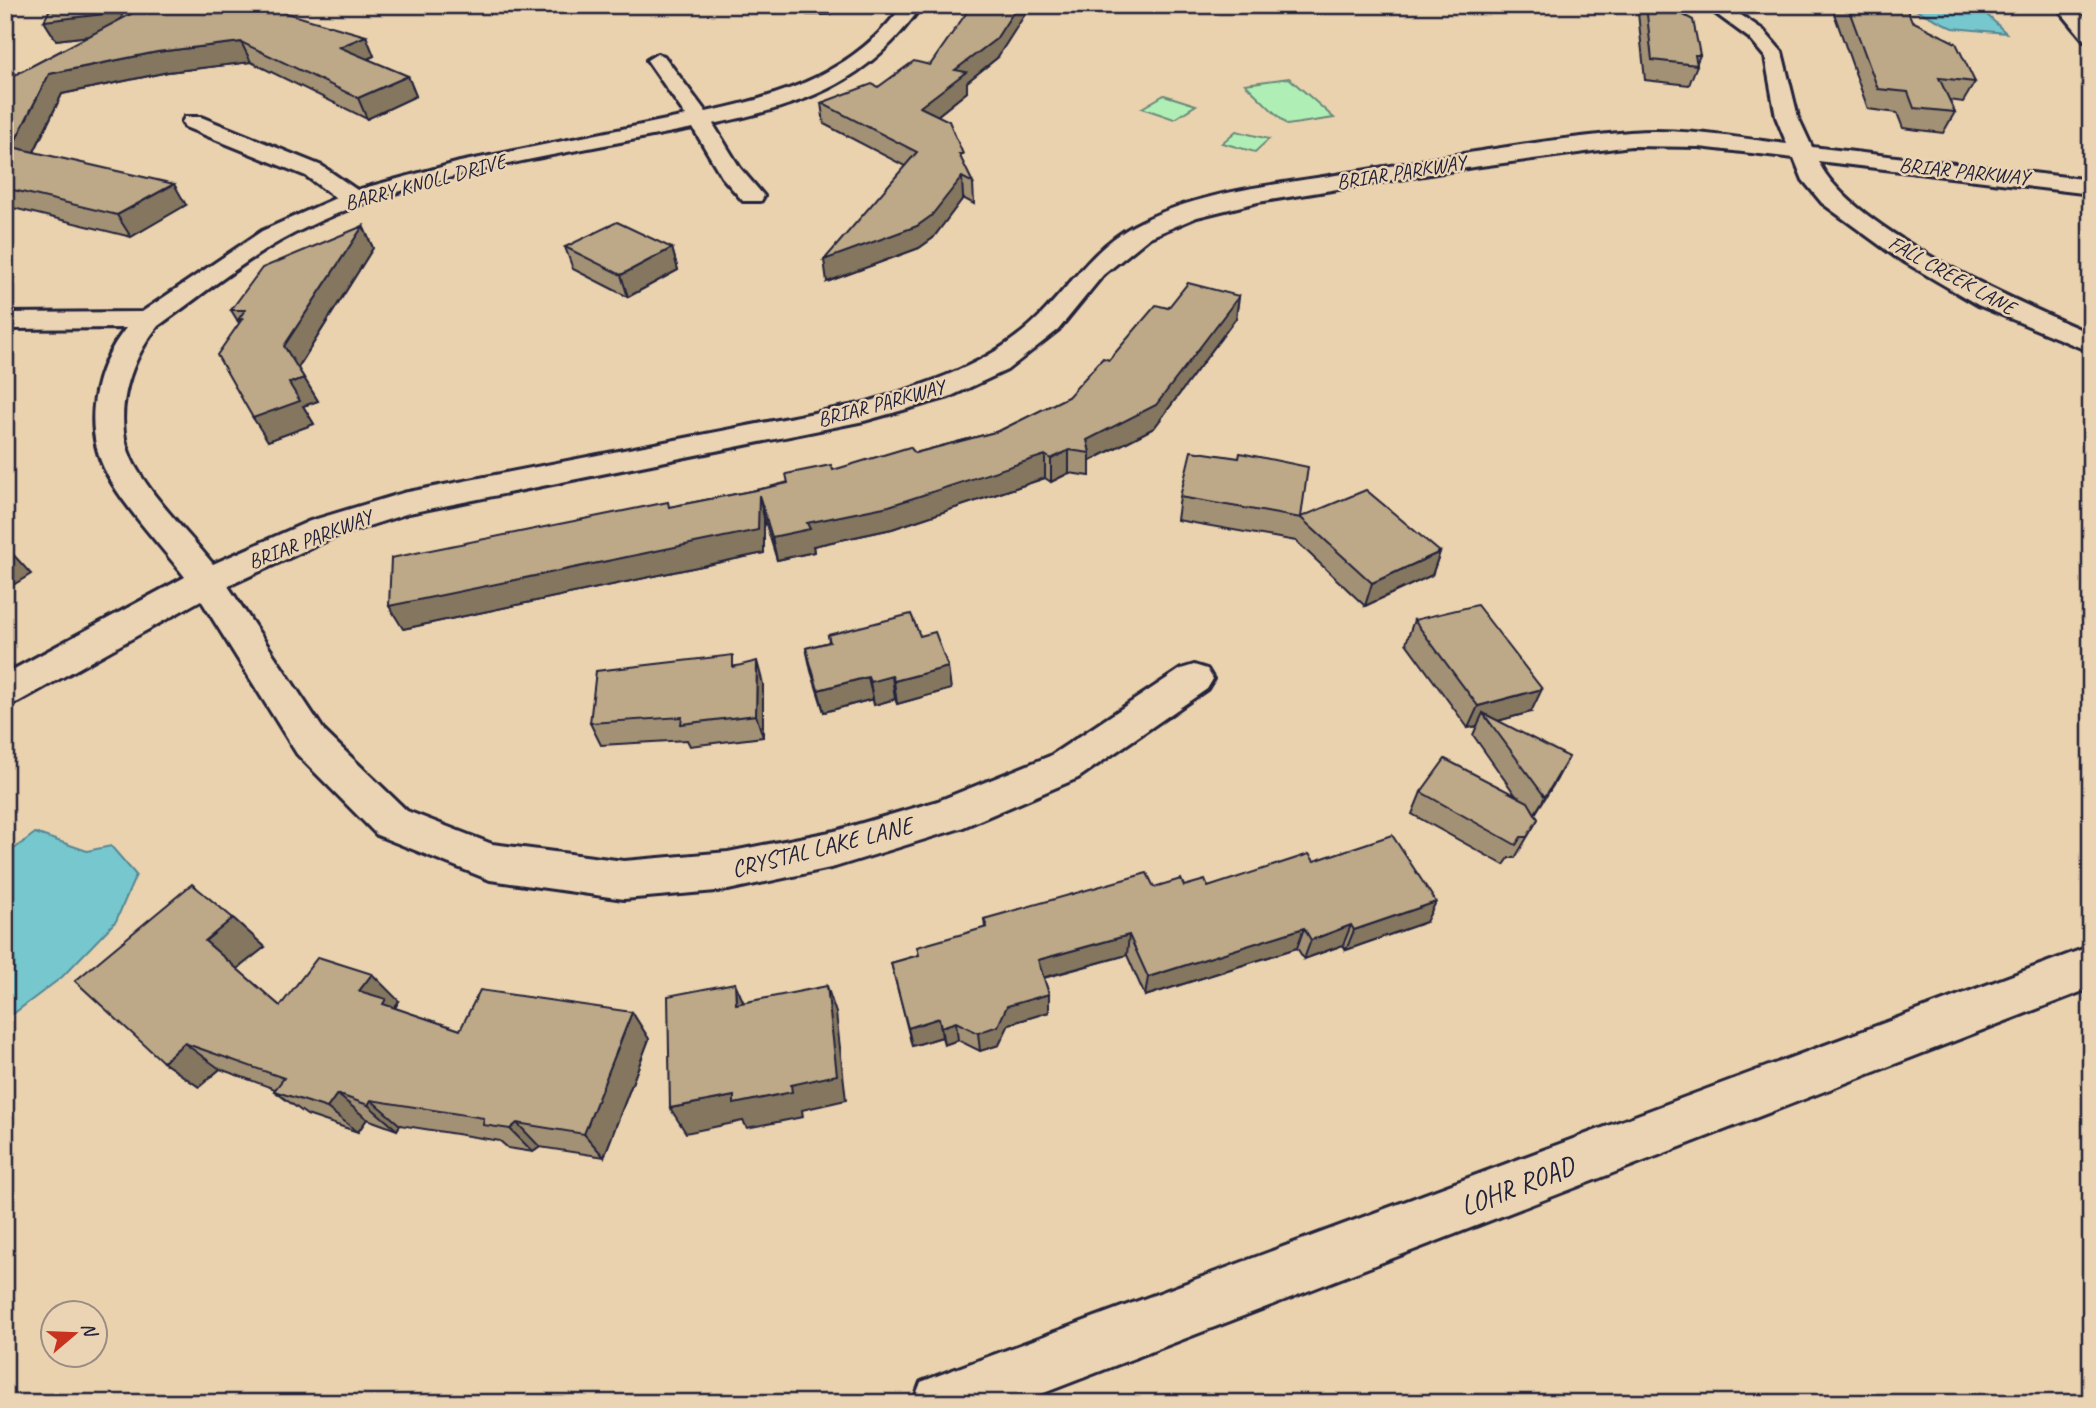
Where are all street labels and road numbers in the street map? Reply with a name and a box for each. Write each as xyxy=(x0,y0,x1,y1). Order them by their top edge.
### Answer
street label: BARRY KNOLL DRIVE xyxy=(342,147,511,216)
street label: BRIAR PARKWAY xyxy=(1335,148,1471,195)
street label: BRIAR PARKWAY xyxy=(1898,151,2034,191)
street label: FALL CREEK LANE xyxy=(1884,229,2022,322)
street label: BRIAR PARKWAY xyxy=(815,373,951,432)
street label: BRIAR PARKWAY xyxy=(244,502,379,575)
street label: CRYSTAL LAKE LANE xyxy=(728,809,918,884)
street label: LOHR ROAD xyxy=(1455,1147,1581,1223)

